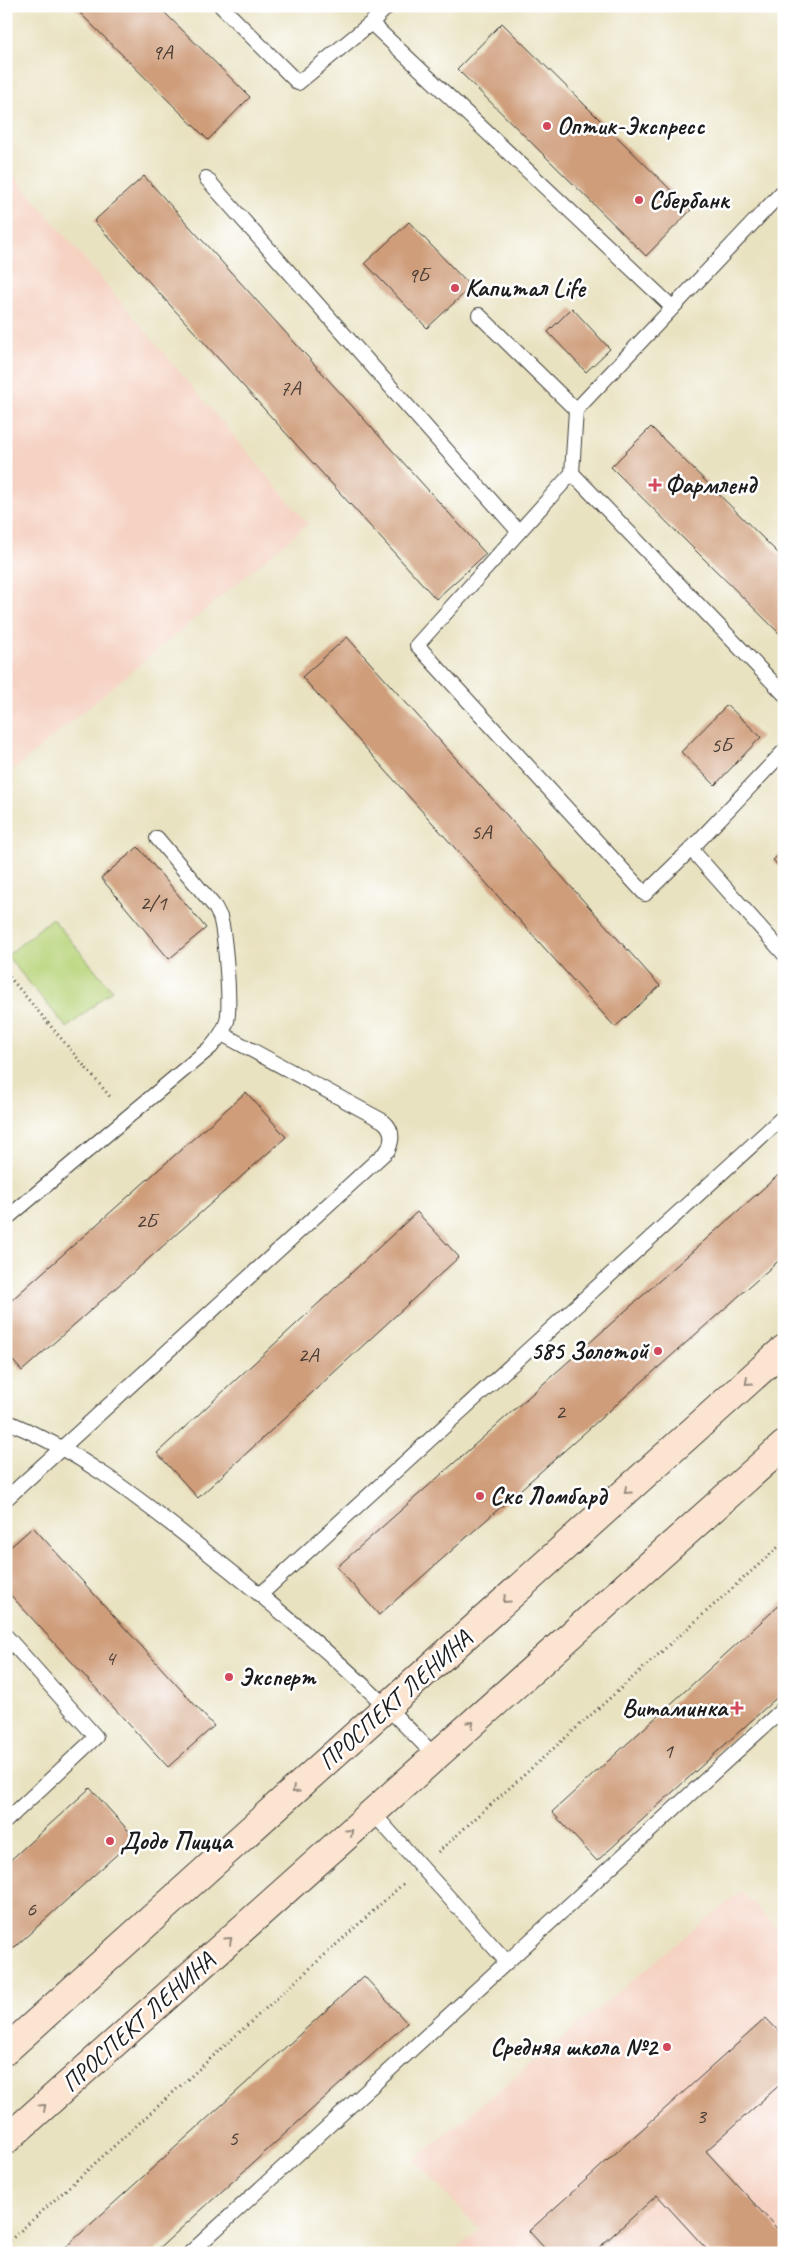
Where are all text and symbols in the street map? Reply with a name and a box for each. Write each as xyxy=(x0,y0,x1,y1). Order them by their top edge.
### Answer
house number: 9А xyxy=(152,38,173,66)
place label: Оптик-Экспресс xyxy=(557,110,705,142)
marker: Оптик-Экспресс xyxy=(541,120,553,132)
place label: Сбербанк xyxy=(649,184,731,216)
marker: Сбербанк xyxy=(633,194,645,206)
house number: 9Б xyxy=(407,261,432,289)
place label: Капитал Life xyxy=(465,272,587,304)
marker: Капитал Life xyxy=(449,282,461,294)
house number: 7А xyxy=(280,374,301,402)
place label: Фармленд xyxy=(665,469,758,501)
marker: Фармленд xyxy=(649,479,661,491)
house number: 5Б xyxy=(710,731,735,759)
house number: 5А xyxy=(471,818,492,846)
house number: 2/1 xyxy=(139,889,168,917)
house number: 2Б xyxy=(135,1207,160,1235)
place label: 585 Золотой xyxy=(530,1335,650,1367)
house number: 2А xyxy=(298,1341,319,1369)
marker: 585 Золотой xyxy=(652,1345,664,1357)
one-way arrow xyxy=(744,1376,753,1385)
house number: 2 xyxy=(555,1398,567,1426)
place label: Скс Ломбард xyxy=(490,1480,609,1512)
one-way arrow xyxy=(624,1485,633,1494)
marker: Скс Ломбард xyxy=(474,1490,486,1502)
one-way arrow xyxy=(503,1594,512,1603)
street label: ПРОСПЕКТ ЛЕНИНА xyxy=(312,1622,479,1777)
house number: 4 xyxy=(105,1644,117,1672)
place label: Эксперт xyxy=(239,1661,317,1693)
marker: Эксперт xyxy=(223,1671,235,1683)
place label: Витаминка xyxy=(622,1692,729,1724)
marker: Витаминка xyxy=(731,1702,743,1714)
one-way arrow xyxy=(465,1721,474,1729)
house number: 1 xyxy=(663,1737,674,1765)
one-way arrow xyxy=(291,1785,300,1794)
place label: Додо Пицца xyxy=(120,1825,234,1857)
one-way arrow xyxy=(344,1829,353,1838)
marker: Додо Пицца xyxy=(104,1835,116,1847)
house number: 6 xyxy=(26,1895,37,1923)
one-way arrow xyxy=(223,1937,232,1946)
street label: ПРОСПЕКТ ЛЕНИНА xyxy=(55,1944,222,2099)
place label: Средняя школа №2 xyxy=(490,2031,660,2063)
marker: Средняя школа №2 xyxy=(661,2041,673,2053)
house number: 3 xyxy=(696,2102,708,2130)
one-way arrow xyxy=(37,2104,46,2113)
house number: 5 xyxy=(228,2124,239,2152)

